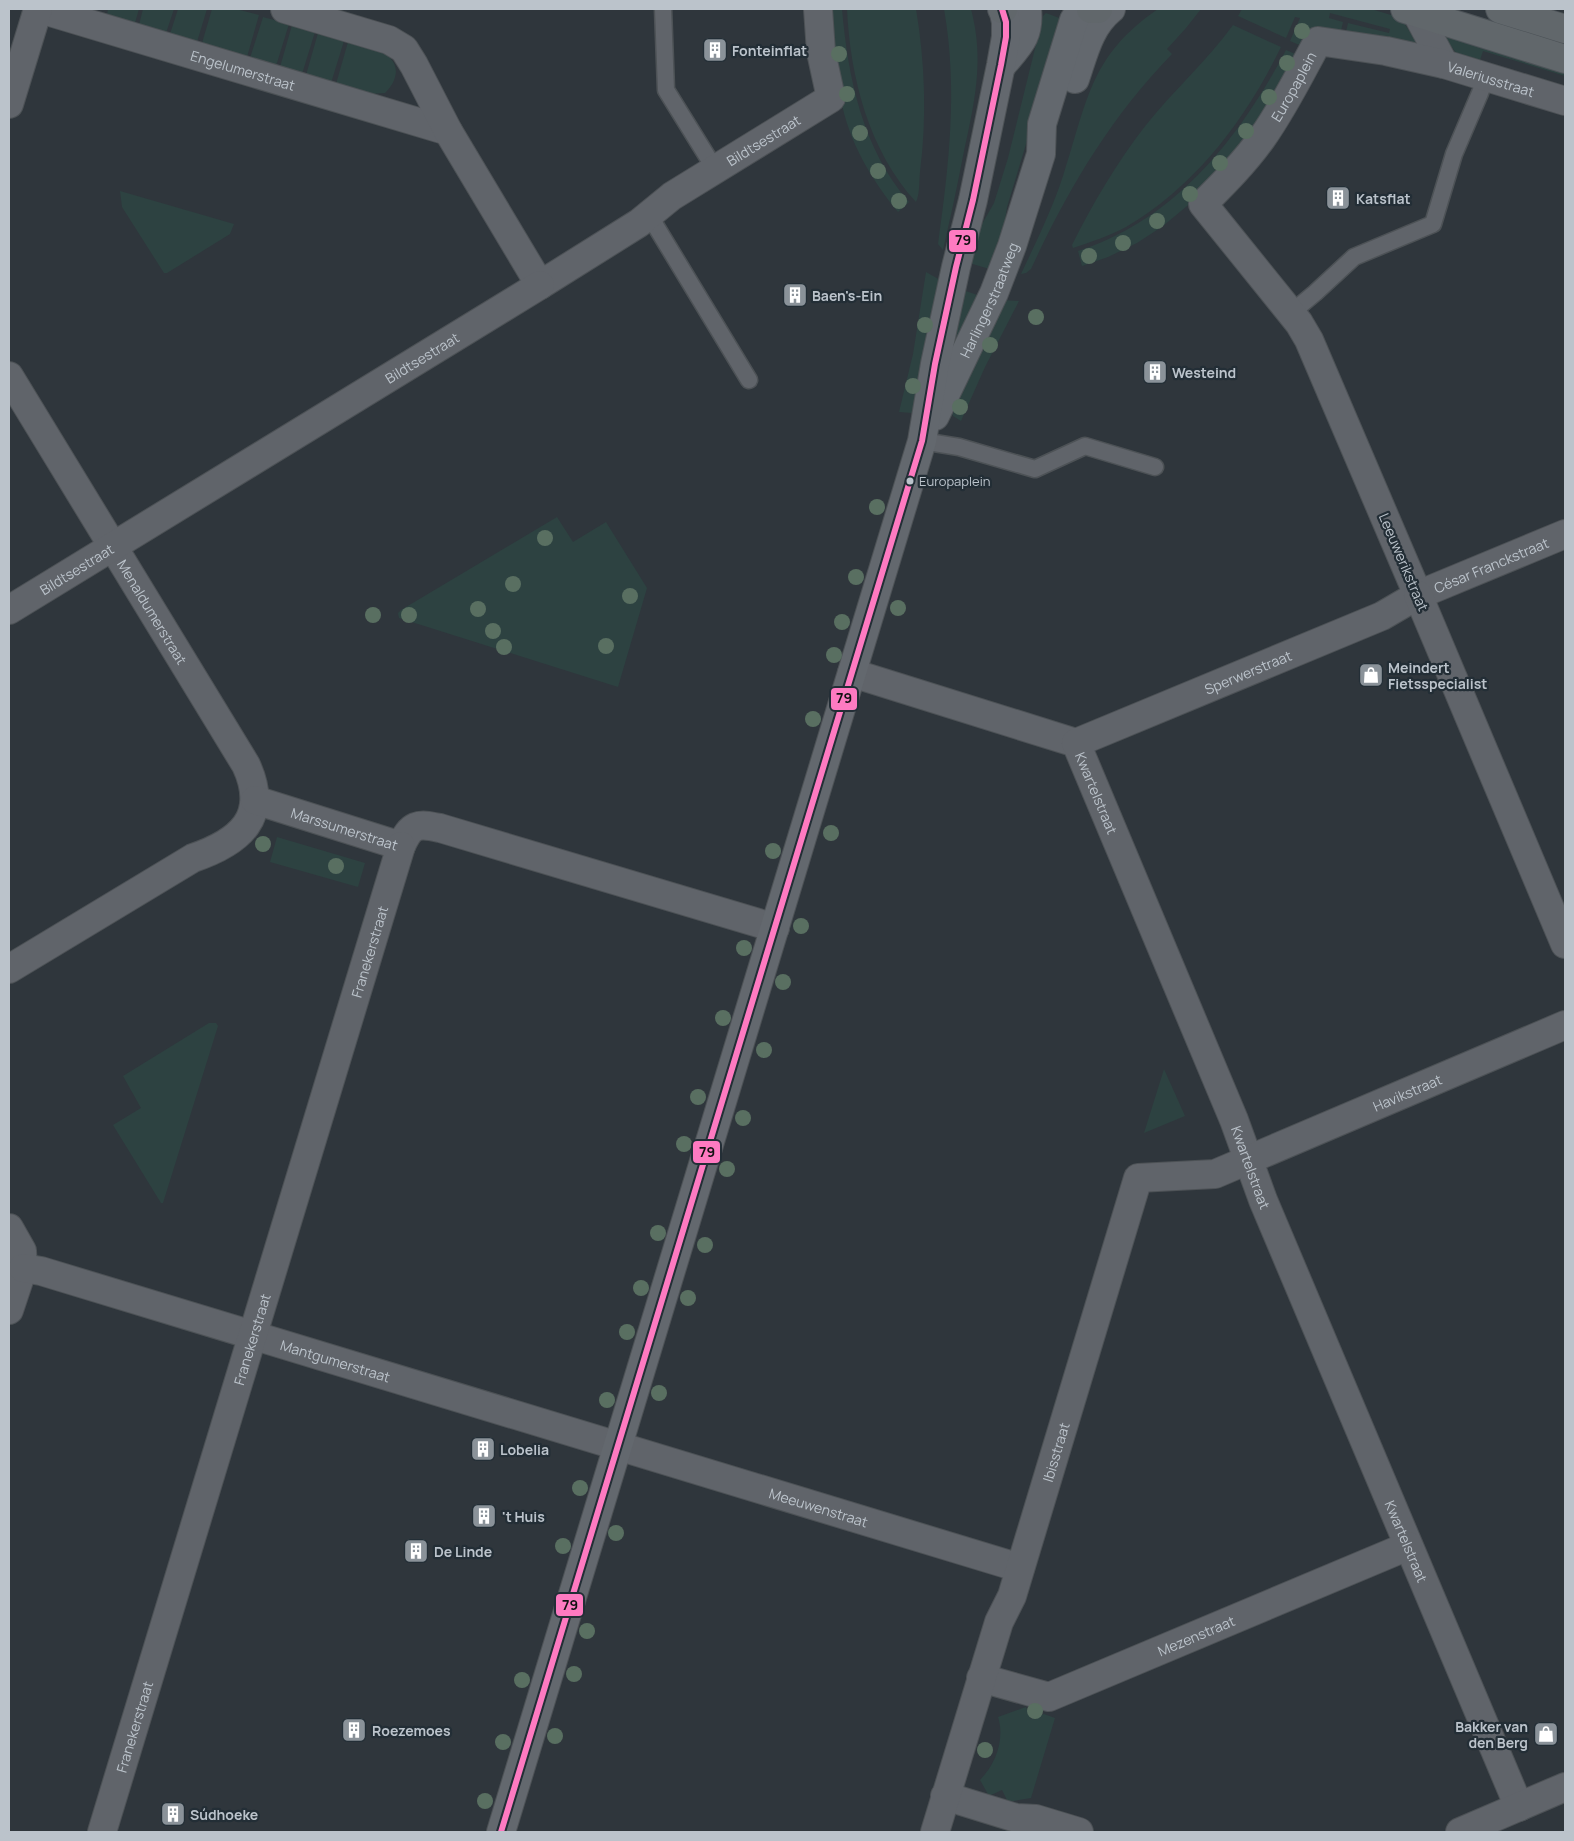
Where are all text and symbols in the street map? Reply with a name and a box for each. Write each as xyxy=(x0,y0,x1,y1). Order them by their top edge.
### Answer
building icon: Fonteinflat xyxy=(702,37,728,63)
place label: Fonteinflat xyxy=(732,41,807,60)
street label: Engelumerstraat xyxy=(189,45,298,94)
street label: Europaplein xyxy=(1266,48,1320,125)
street label: Valeriusstraat xyxy=(1445,56,1537,101)
street label: Bildtsestraat xyxy=(723,110,804,170)
building icon: Katsflat xyxy=(1325,185,1351,211)
place label: Katsflat xyxy=(1356,189,1411,208)
line badge: 79 xyxy=(948,229,977,253)
text: 79 xyxy=(955,230,971,249)
street label: Harlingerstraatweg xyxy=(955,239,1022,361)
building icon: Baen's-Ein xyxy=(782,282,808,308)
place label: Baen's-Ein xyxy=(812,286,882,305)
street label: Bildtsestraat xyxy=(381,327,463,387)
building icon: Westeind xyxy=(1142,359,1168,385)
place label: Westeind xyxy=(1172,363,1236,382)
place label: Europaplein xyxy=(919,472,990,490)
marker: Europaplein xyxy=(905,476,915,486)
street label: Leeuwerikstraat xyxy=(1375,510,1433,614)
street label: César Franckstraat xyxy=(1431,532,1552,597)
street label: Bildtsestraat xyxy=(36,539,117,599)
street label: Menaldumerstraat xyxy=(113,556,192,668)
street label: Sperwerstraat xyxy=(1201,645,1295,698)
place label: Meindert Fietsspecialist xyxy=(1388,658,1487,693)
shop icon: Meindert Fietsspecialist xyxy=(1358,662,1384,688)
line badge: 79 xyxy=(830,687,858,711)
text: 79 xyxy=(836,688,852,707)
street label: Kwartelstraat xyxy=(1071,749,1123,837)
street label: Marssumerstraat xyxy=(289,802,401,854)
street label: Franekerstraat xyxy=(346,903,392,1000)
street label: Havikstraat xyxy=(1370,1069,1445,1115)
street label: Kwartelstraat xyxy=(1227,1123,1275,1212)
line badge: 79 xyxy=(692,1140,721,1164)
text: 79 xyxy=(699,1142,715,1161)
street label: Franekerstraat xyxy=(229,1291,274,1387)
street label: Mantgumerstraat xyxy=(278,1335,393,1386)
street label: Ibisstraat xyxy=(1037,1420,1073,1484)
building icon: Lobelia xyxy=(470,1436,496,1462)
place label: Lobelia xyxy=(500,1440,549,1459)
street label: Meeuwenstraat xyxy=(767,1483,871,1531)
street label: Kwartelstraat xyxy=(1381,1497,1433,1585)
building icon: 't Huis xyxy=(471,1503,497,1529)
place label: 't Huis xyxy=(502,1507,545,1526)
building icon: De Linde xyxy=(403,1538,429,1564)
place label: De Linde xyxy=(434,1542,492,1561)
line badge: 79 xyxy=(555,1593,584,1617)
text: 79 xyxy=(562,1595,578,1614)
street label: Mezenstraat xyxy=(1154,1610,1238,1660)
street label: Franekerstraat xyxy=(111,1678,157,1775)
building icon: Roezemoes xyxy=(341,1717,367,1743)
place label: Bakker van den Berg xyxy=(1455,1717,1528,1752)
place label: Roezemoes xyxy=(372,1721,451,1740)
shop icon: Bakker van den Berg xyxy=(1533,1721,1559,1747)
building icon: Súdhoeke xyxy=(160,1801,186,1827)
place label: Súdhoeke xyxy=(190,1805,258,1824)

